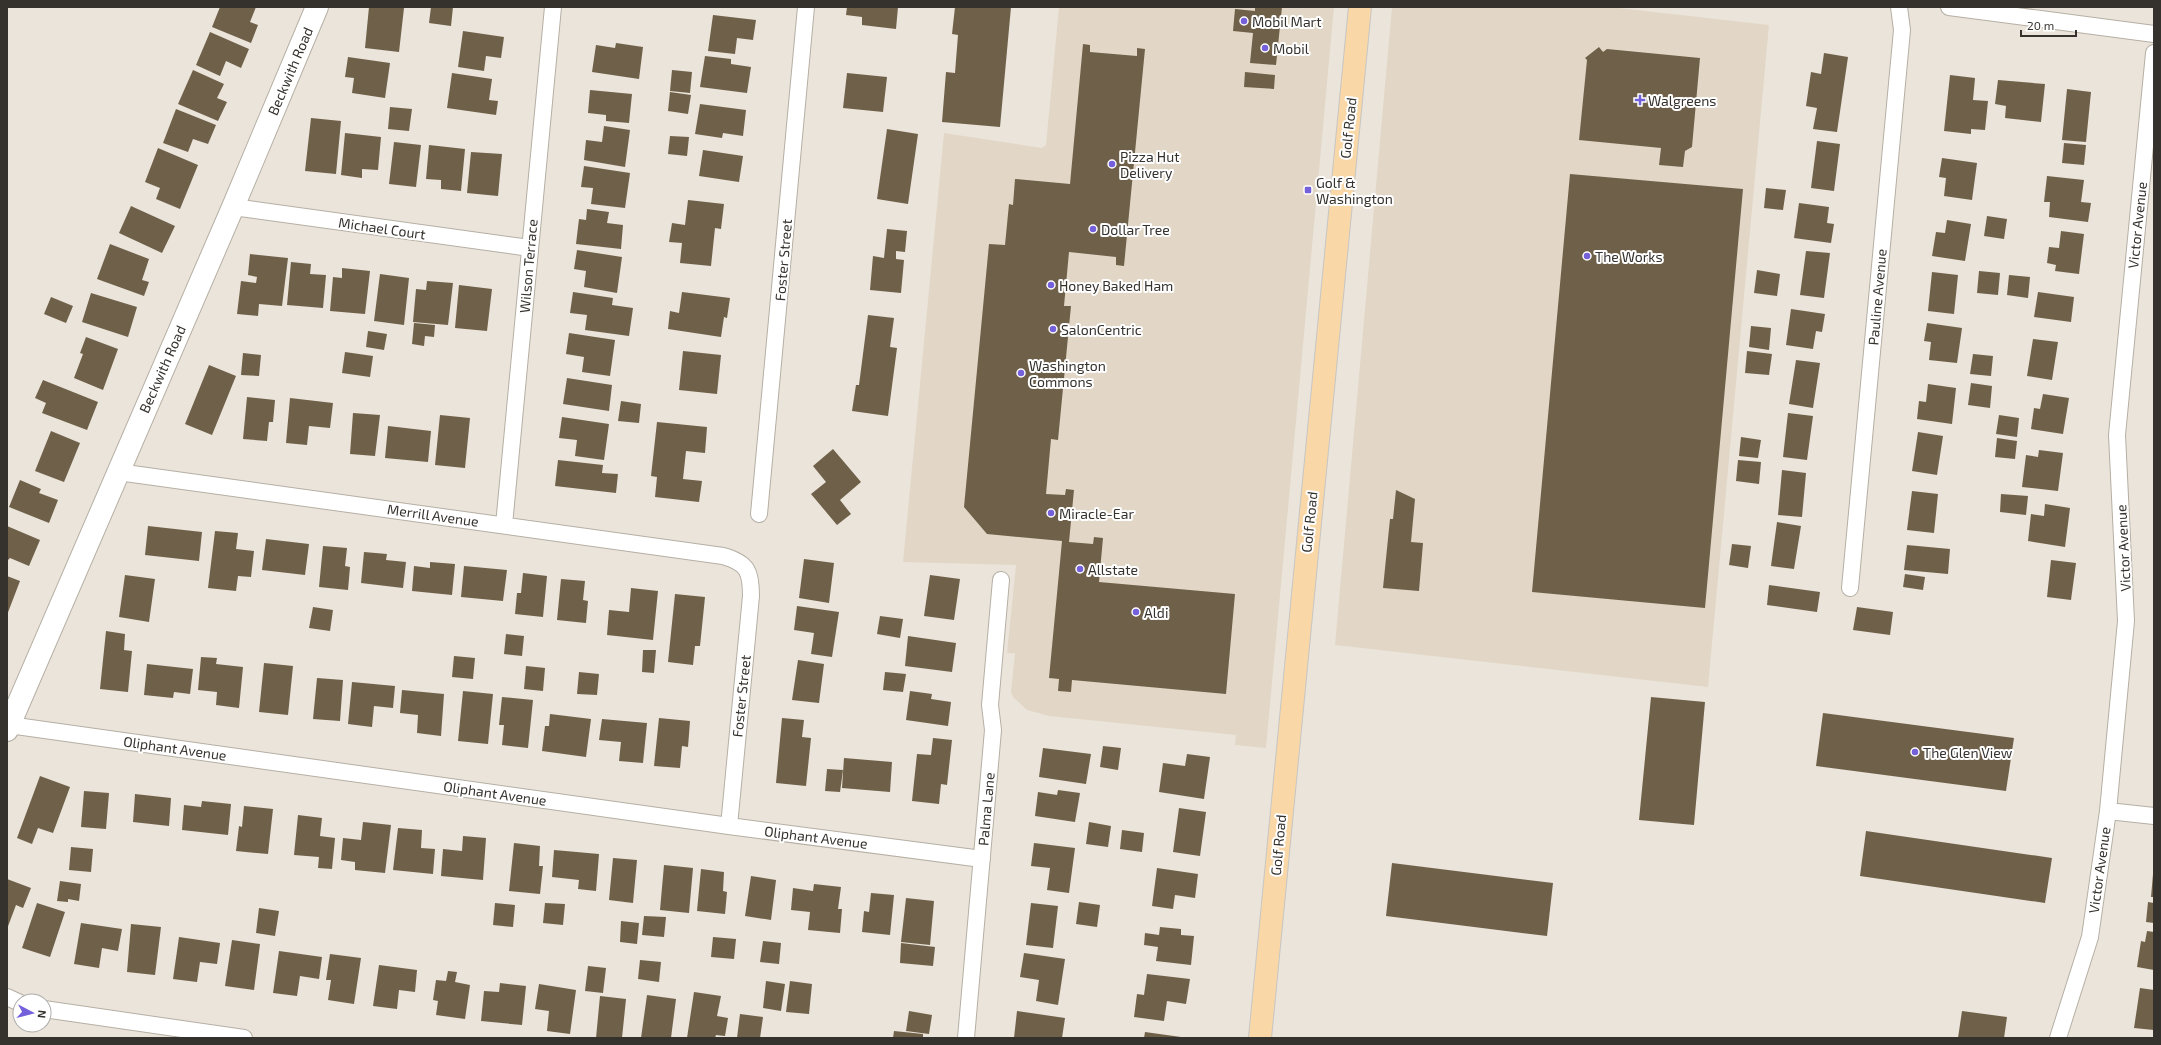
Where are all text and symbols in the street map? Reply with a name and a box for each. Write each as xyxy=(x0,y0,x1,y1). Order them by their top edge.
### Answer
scale bar xyxy=(2021,12,2076,38)
place label: Mobil Mart xyxy=(1252,13,1322,30)
marker: Mobil Mart xyxy=(1239,16,1249,26)
text: 20 m xyxy=(2027,18,2054,32)
street label: Beckwith Road xyxy=(264,24,316,118)
place label: Mobil xyxy=(1273,40,1310,57)
marker: Mobil xyxy=(1260,43,1270,53)
place label: Walgreens xyxy=(1648,92,1716,109)
marker: Walgreens xyxy=(1635,95,1645,105)
street label: Golf Road xyxy=(1336,97,1360,159)
place label: Pizza Hut Delivery xyxy=(1120,148,1180,181)
marker: Pizza Hut Delivery xyxy=(1107,159,1117,169)
place label: Golf & Washington xyxy=(1316,174,1393,207)
street label: Victor Avenue xyxy=(2124,181,2150,269)
marker: Golf & Washington xyxy=(1303,185,1313,195)
street label: Michael Court xyxy=(337,213,427,243)
street label: Wilson Terrace xyxy=(515,218,541,314)
street label: Foster Street xyxy=(771,218,795,302)
place label: Dollar Tree xyxy=(1101,221,1170,238)
marker: Dollar Tree xyxy=(1088,224,1098,234)
place label: The Works xyxy=(1595,248,1663,265)
street label: Pauline Avenue xyxy=(1864,248,1890,346)
marker: The Works xyxy=(1582,251,1592,261)
place label: Honey Baked Ham xyxy=(1059,277,1173,294)
marker: Honey Baked Ham xyxy=(1046,280,1056,290)
place label: SalonCentric xyxy=(1061,321,1142,338)
street label: Beckwith Road xyxy=(135,323,189,415)
marker: SalonCentric xyxy=(1048,324,1058,334)
place label: Washington Commons xyxy=(1029,357,1106,390)
marker: Washington Commons xyxy=(1016,368,1026,378)
street label: Golf Road xyxy=(1297,491,1321,553)
street label: Merrill Avenue xyxy=(386,500,480,530)
street label: Victor Avenue xyxy=(2112,504,2134,592)
place label: Miracle-Ear xyxy=(1059,505,1134,522)
marker: Miracle-Ear xyxy=(1046,508,1056,518)
place label: Allstate xyxy=(1088,561,1138,578)
marker: Allstate xyxy=(1075,564,1085,574)
place label: Aldi xyxy=(1144,604,1168,621)
marker: Aldi xyxy=(1131,607,1141,617)
street label: Foster Street xyxy=(728,654,754,738)
street label: Oliphant Avenue xyxy=(122,732,228,764)
place label: The Glen View xyxy=(1923,744,2013,761)
marker: The Glen View xyxy=(1910,747,1920,757)
street label: Palma Lane xyxy=(974,772,998,846)
street label: Oliphant Avenue xyxy=(442,777,548,809)
street label: Golf Road xyxy=(1267,814,1289,876)
street label: Oliphant Avenue xyxy=(763,822,869,852)
street label: Victor Avenue xyxy=(2085,826,2113,914)
north arrow xyxy=(12,993,52,1033)
text: N xyxy=(35,1010,49,1019)

